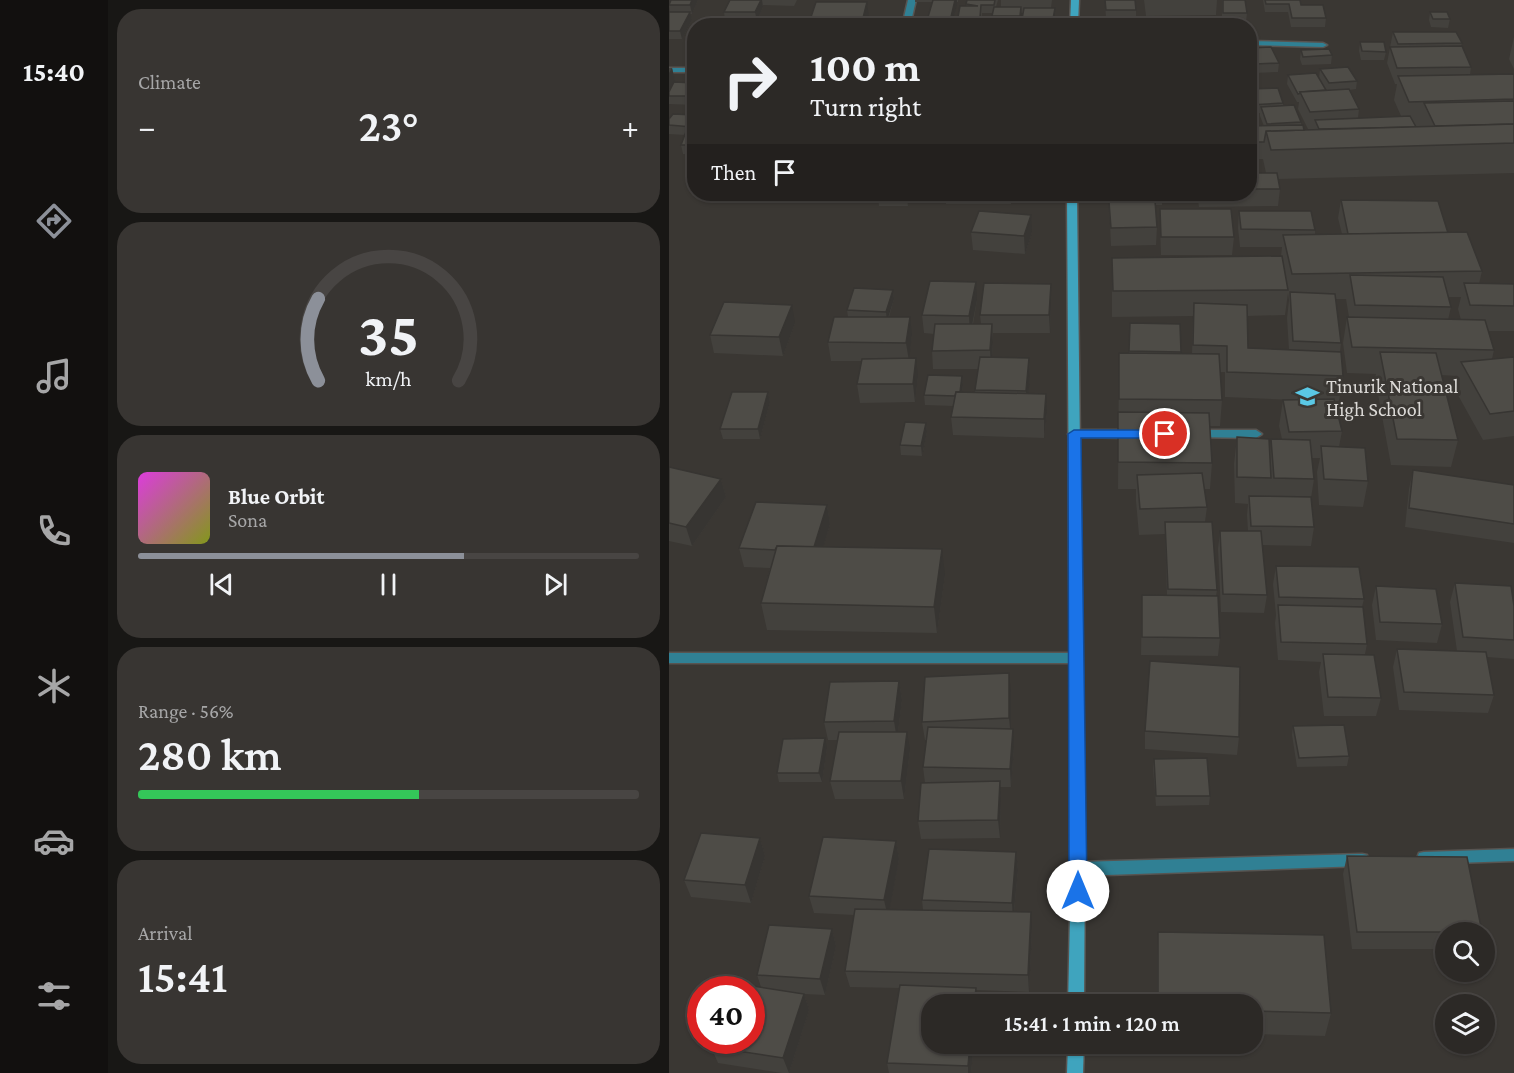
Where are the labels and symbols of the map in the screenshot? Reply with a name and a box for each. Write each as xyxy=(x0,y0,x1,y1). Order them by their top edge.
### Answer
place label: Tinurik National High School xyxy=(1326,375,1458,421)
school or university icon: Tinurik National High School xyxy=(1295,384,1321,410)
pin xyxy=(1139,408,1190,459)
position arrow xyxy=(1046,859,1110,923)
speed limit sign: 40 xyxy=(687,976,765,1054)

